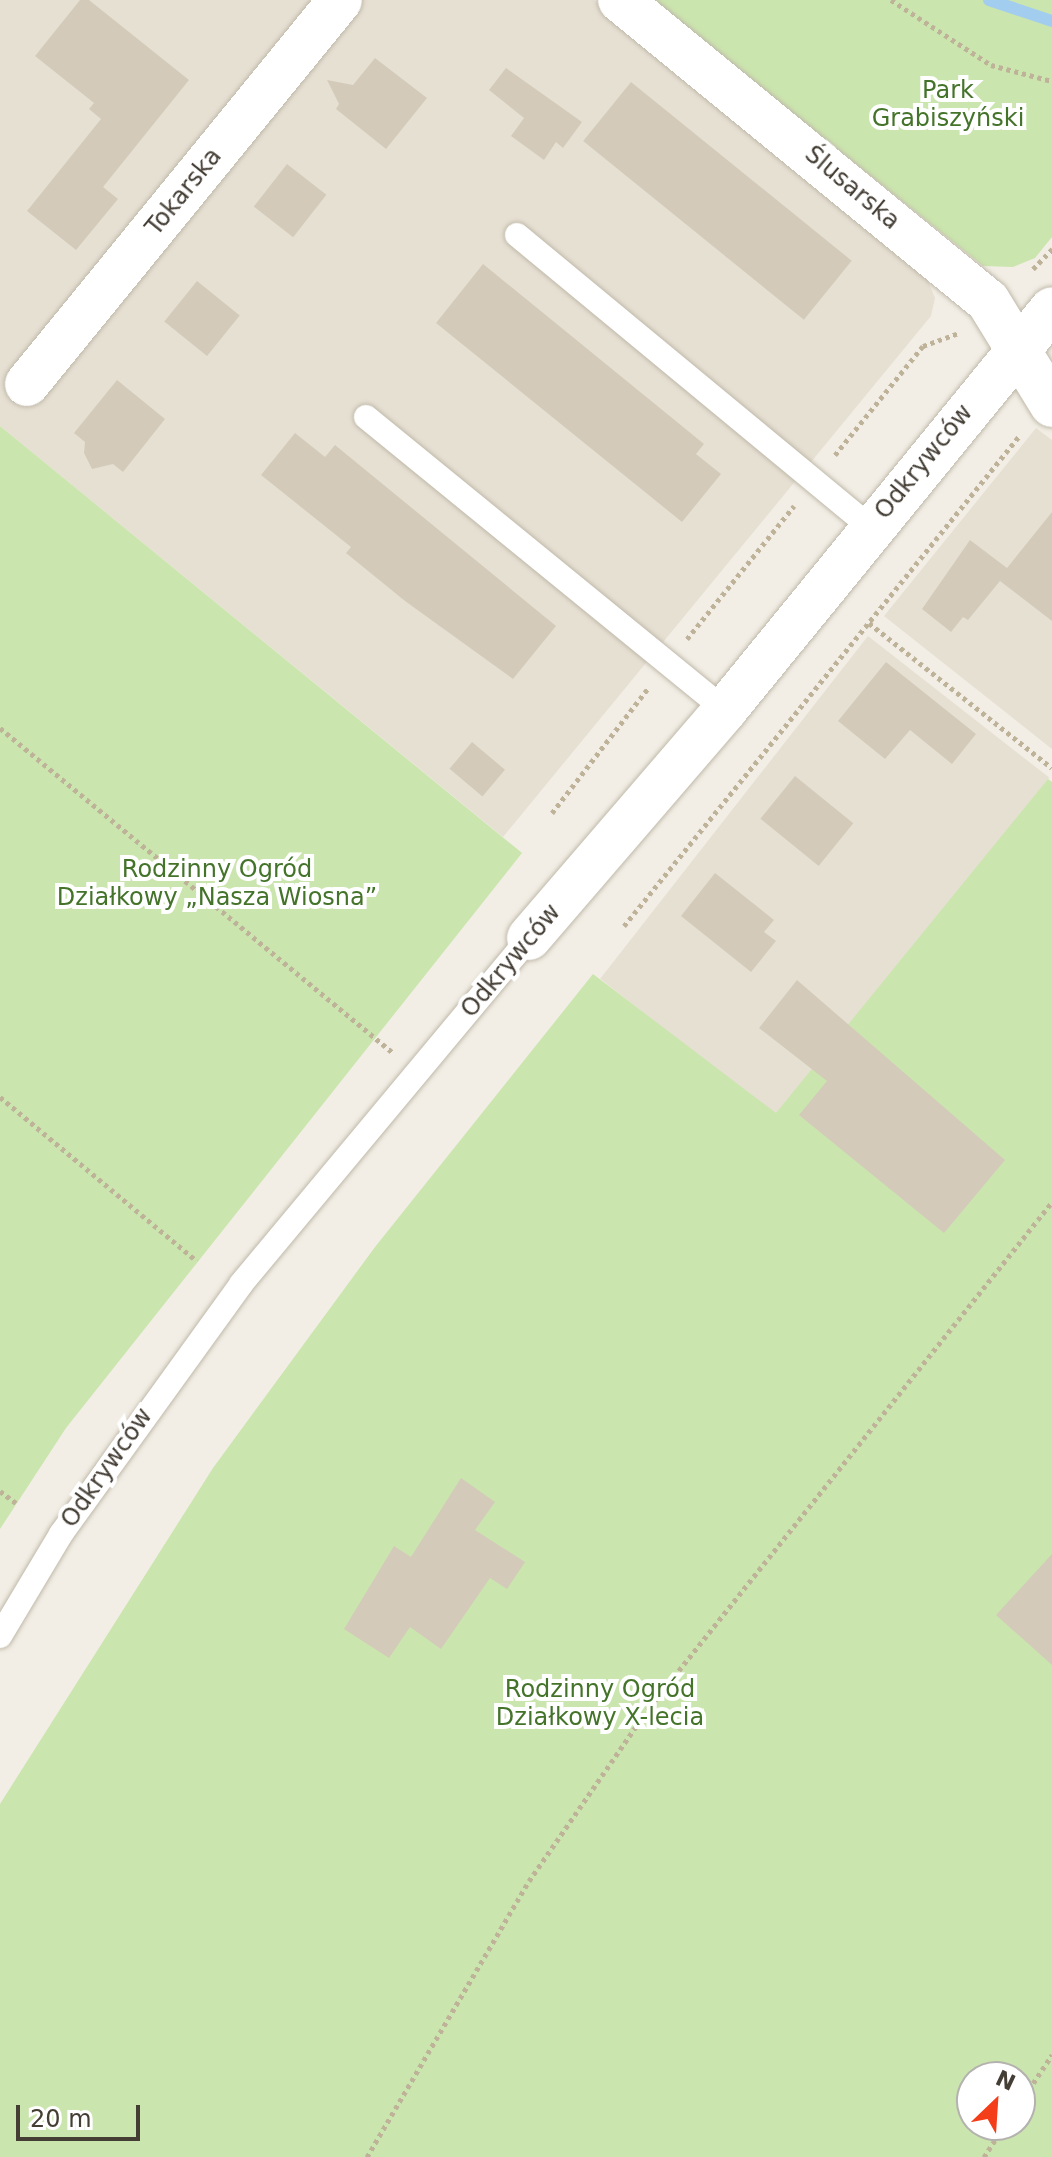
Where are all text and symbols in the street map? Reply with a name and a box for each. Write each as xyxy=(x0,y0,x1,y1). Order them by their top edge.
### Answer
park label: Park Grabiszyński xyxy=(872,77,1024,133)
street label: Ślusarska xyxy=(799,140,905,236)
street label: Tokarska xyxy=(140,143,228,241)
street label: Odkrywców xyxy=(869,399,979,525)
park label: Rodzinny Ogród Działkowy „Nasza Wiosna” xyxy=(57,856,377,912)
street label: Odkrywców xyxy=(455,898,567,1024)
street label: Odkrywców xyxy=(55,1403,159,1533)
park label: Rodzinny Ogród Działkowy X-lecia xyxy=(496,1676,704,1732)
north arrow xyxy=(956,2061,1036,2141)
text: N xyxy=(992,2065,1019,2096)
scale bar xyxy=(20,2089,144,2139)
text: 20 m xyxy=(30,2105,92,2133)

